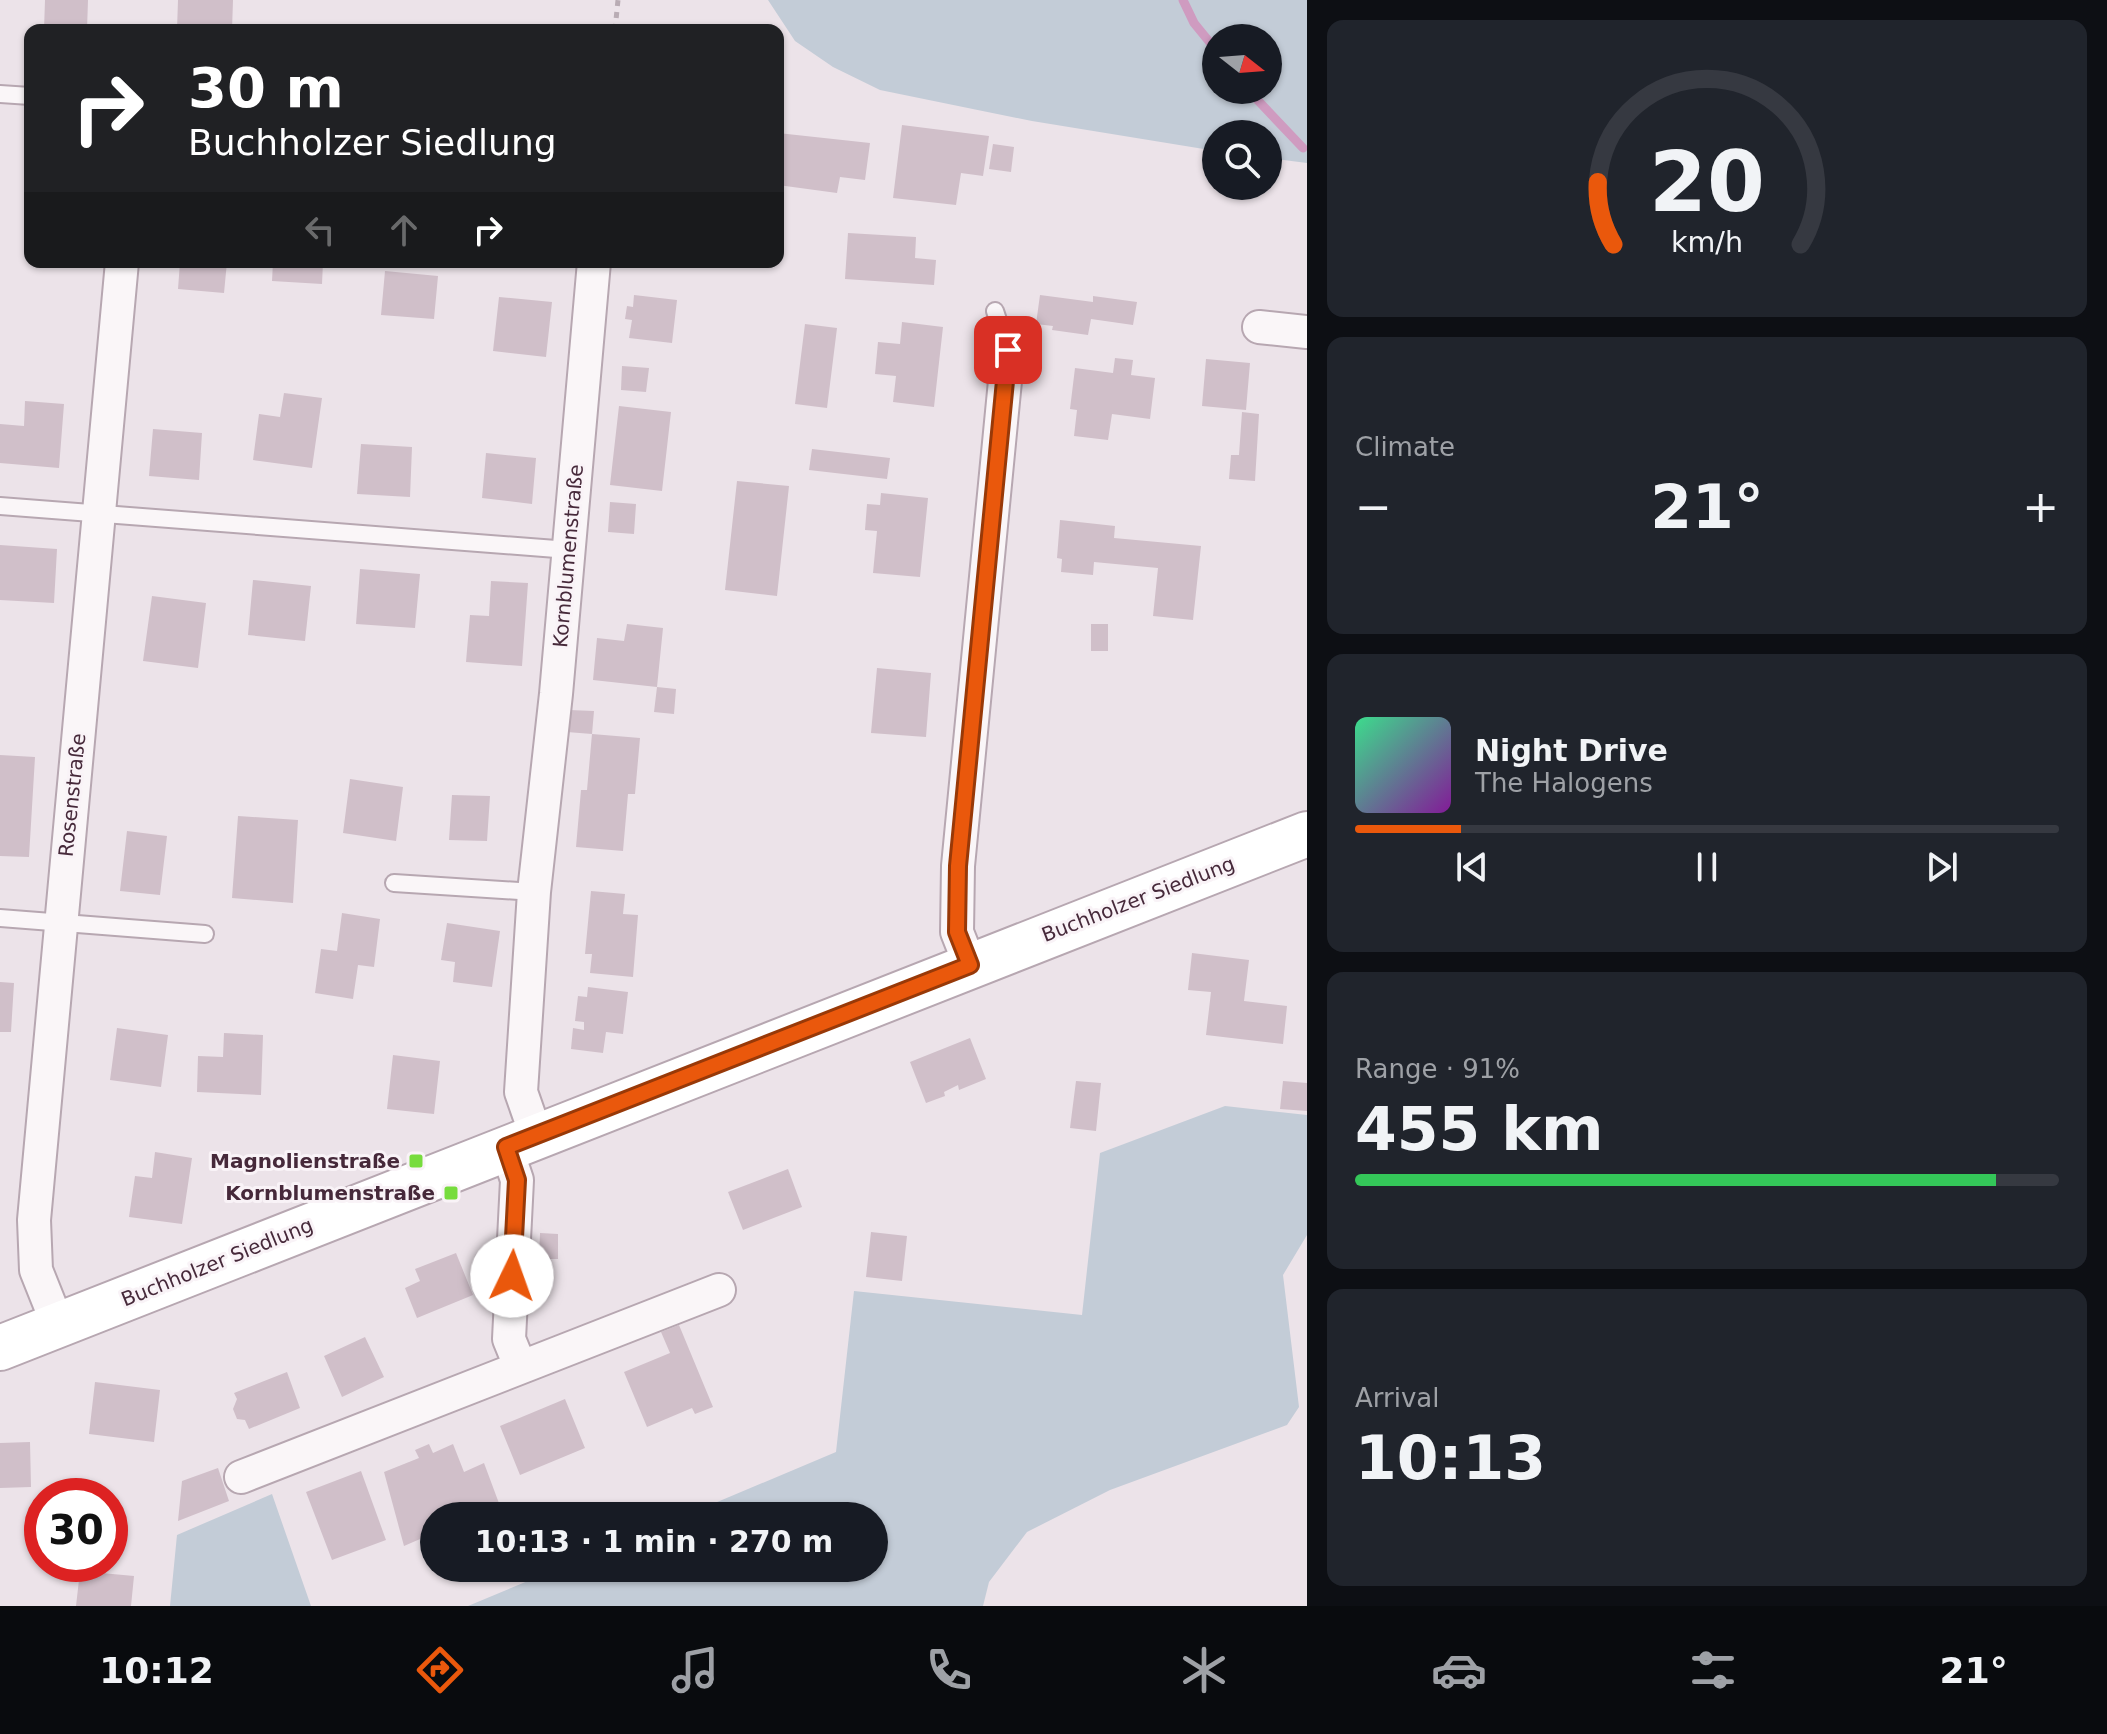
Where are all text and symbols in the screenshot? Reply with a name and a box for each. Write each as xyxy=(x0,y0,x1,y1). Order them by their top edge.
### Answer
north arrow xyxy=(1202,24,1282,104)
map controls xyxy=(1202,24,1282,200)
text: 30 m xyxy=(188,55,344,120)
icon: right xyxy=(56,56,160,160)
button: search xyxy=(1202,120,1282,200)
text: Buchholzer Siedlung xyxy=(188,122,557,163)
text: 20 xyxy=(1649,133,1765,230)
icon: left xyxy=(298,208,342,252)
icon: ahead xyxy=(382,208,426,252)
icon: right xyxy=(466,208,510,252)
text: km/h xyxy=(1671,225,1743,259)
pin xyxy=(974,316,1042,384)
icon: arrive xyxy=(986,328,1030,372)
text: Climate xyxy=(1355,432,1455,462)
street label: Kornblumenstraße xyxy=(548,463,588,649)
text: 21° xyxy=(1650,472,1764,542)
text: − xyxy=(1355,481,1392,532)
text: + xyxy=(2022,481,2059,532)
street label: Rosenstraße xyxy=(54,732,90,858)
text: Night Drive xyxy=(1475,733,1668,768)
text: The Halogens xyxy=(1475,768,1653,798)
icon: previous xyxy=(1450,845,1494,889)
icon: pause xyxy=(1685,845,1729,889)
icon: next xyxy=(1920,845,1964,889)
street label: Buchholzer Siedlung xyxy=(1038,851,1238,947)
text: Range · 91% xyxy=(1355,1054,1520,1084)
text: 455 km xyxy=(1355,1094,1604,1164)
place label: Magnolienstraße xyxy=(210,1149,400,1173)
marker: Magnolienstraße xyxy=(407,1152,425,1170)
place label: Kornblumenstraße xyxy=(225,1181,435,1205)
marker: Kornblumenstraße xyxy=(442,1184,460,1202)
street label: Buchholzer Siedlung xyxy=(118,1213,316,1311)
position arrow xyxy=(470,1234,554,1318)
text: Arrival xyxy=(1355,1383,1439,1413)
text: 10:13 xyxy=(1355,1423,1546,1493)
speed limit sign: 30 xyxy=(24,1478,128,1582)
text: 10:13 · 1 min · 270 m xyxy=(475,1524,833,1559)
icon: directions xyxy=(412,1642,468,1698)
icon: music xyxy=(667,1642,723,1698)
icon: phone xyxy=(921,1642,977,1698)
icon: climate xyxy=(1176,1642,1232,1698)
icon: car xyxy=(1431,1642,1487,1698)
icon: filters xyxy=(1685,1642,1741,1698)
text: 10:12 xyxy=(99,1650,214,1691)
text: 21° xyxy=(1940,1650,2008,1691)

